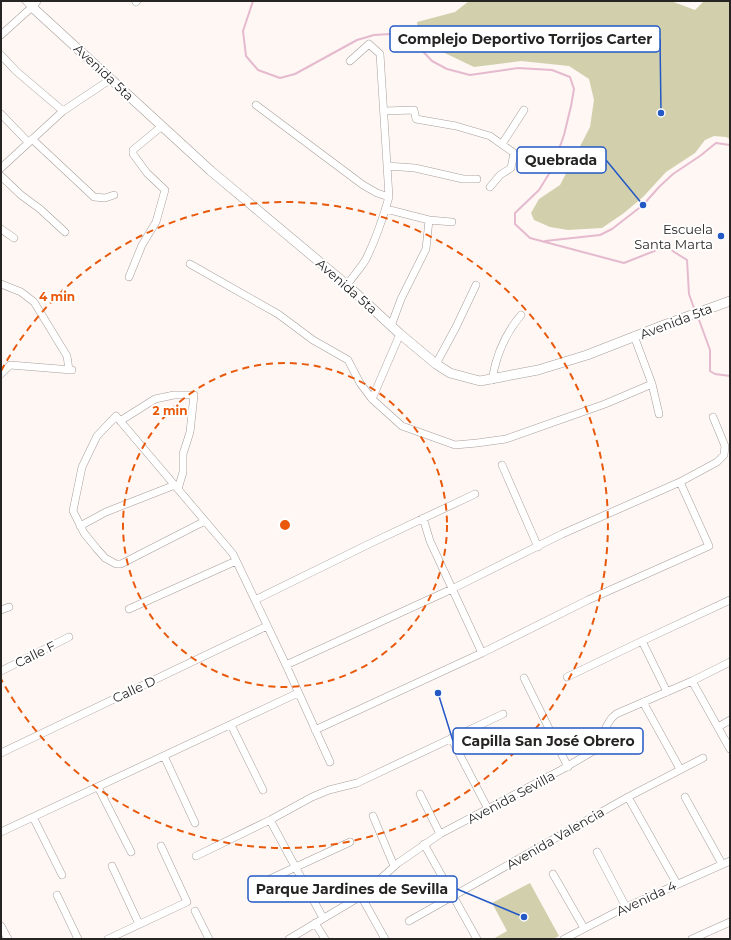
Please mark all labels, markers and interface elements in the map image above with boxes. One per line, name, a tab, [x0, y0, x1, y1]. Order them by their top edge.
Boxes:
callout: Complejo Deportivo Torrijos Carter	[390, 26, 660, 52]
text: Complejo Deportivo Torrijos Carter	[398, 30, 652, 48]
street label: Avenida 5ta	[71, 40, 137, 104]
callout: Quebrada	[517, 147, 606, 173]
text: Quebrada	[525, 151, 597, 169]
place label: Escuela Santa Marta	[634, 221, 713, 252]
marker: Escuela Santa Marta	[716, 231, 726, 241]
street label: Avenida 5ta	[313, 255, 381, 317]
text: 4 min	[39, 289, 75, 304]
street label: Avenida 5ta	[638, 300, 714, 342]
text: 2 min	[153, 403, 187, 418]
centre of rings	[278, 518, 292, 532]
street label: Calle F	[12, 637, 58, 671]
street label: Calle D	[110, 672, 158, 706]
callout: Capilla San José Obrero	[453, 728, 643, 754]
text: Capilla San José Obrero	[461, 732, 635, 750]
street label: Avenida Sevilla	[465, 767, 557, 827]
street label: Avenida Valencia	[503, 803, 607, 873]
callout: Parque Jardines de Sevilla	[248, 876, 457, 902]
street label: Avenida 4	[613, 877, 679, 919]
text: Parque Jardines de Sevilla	[256, 880, 448, 898]

